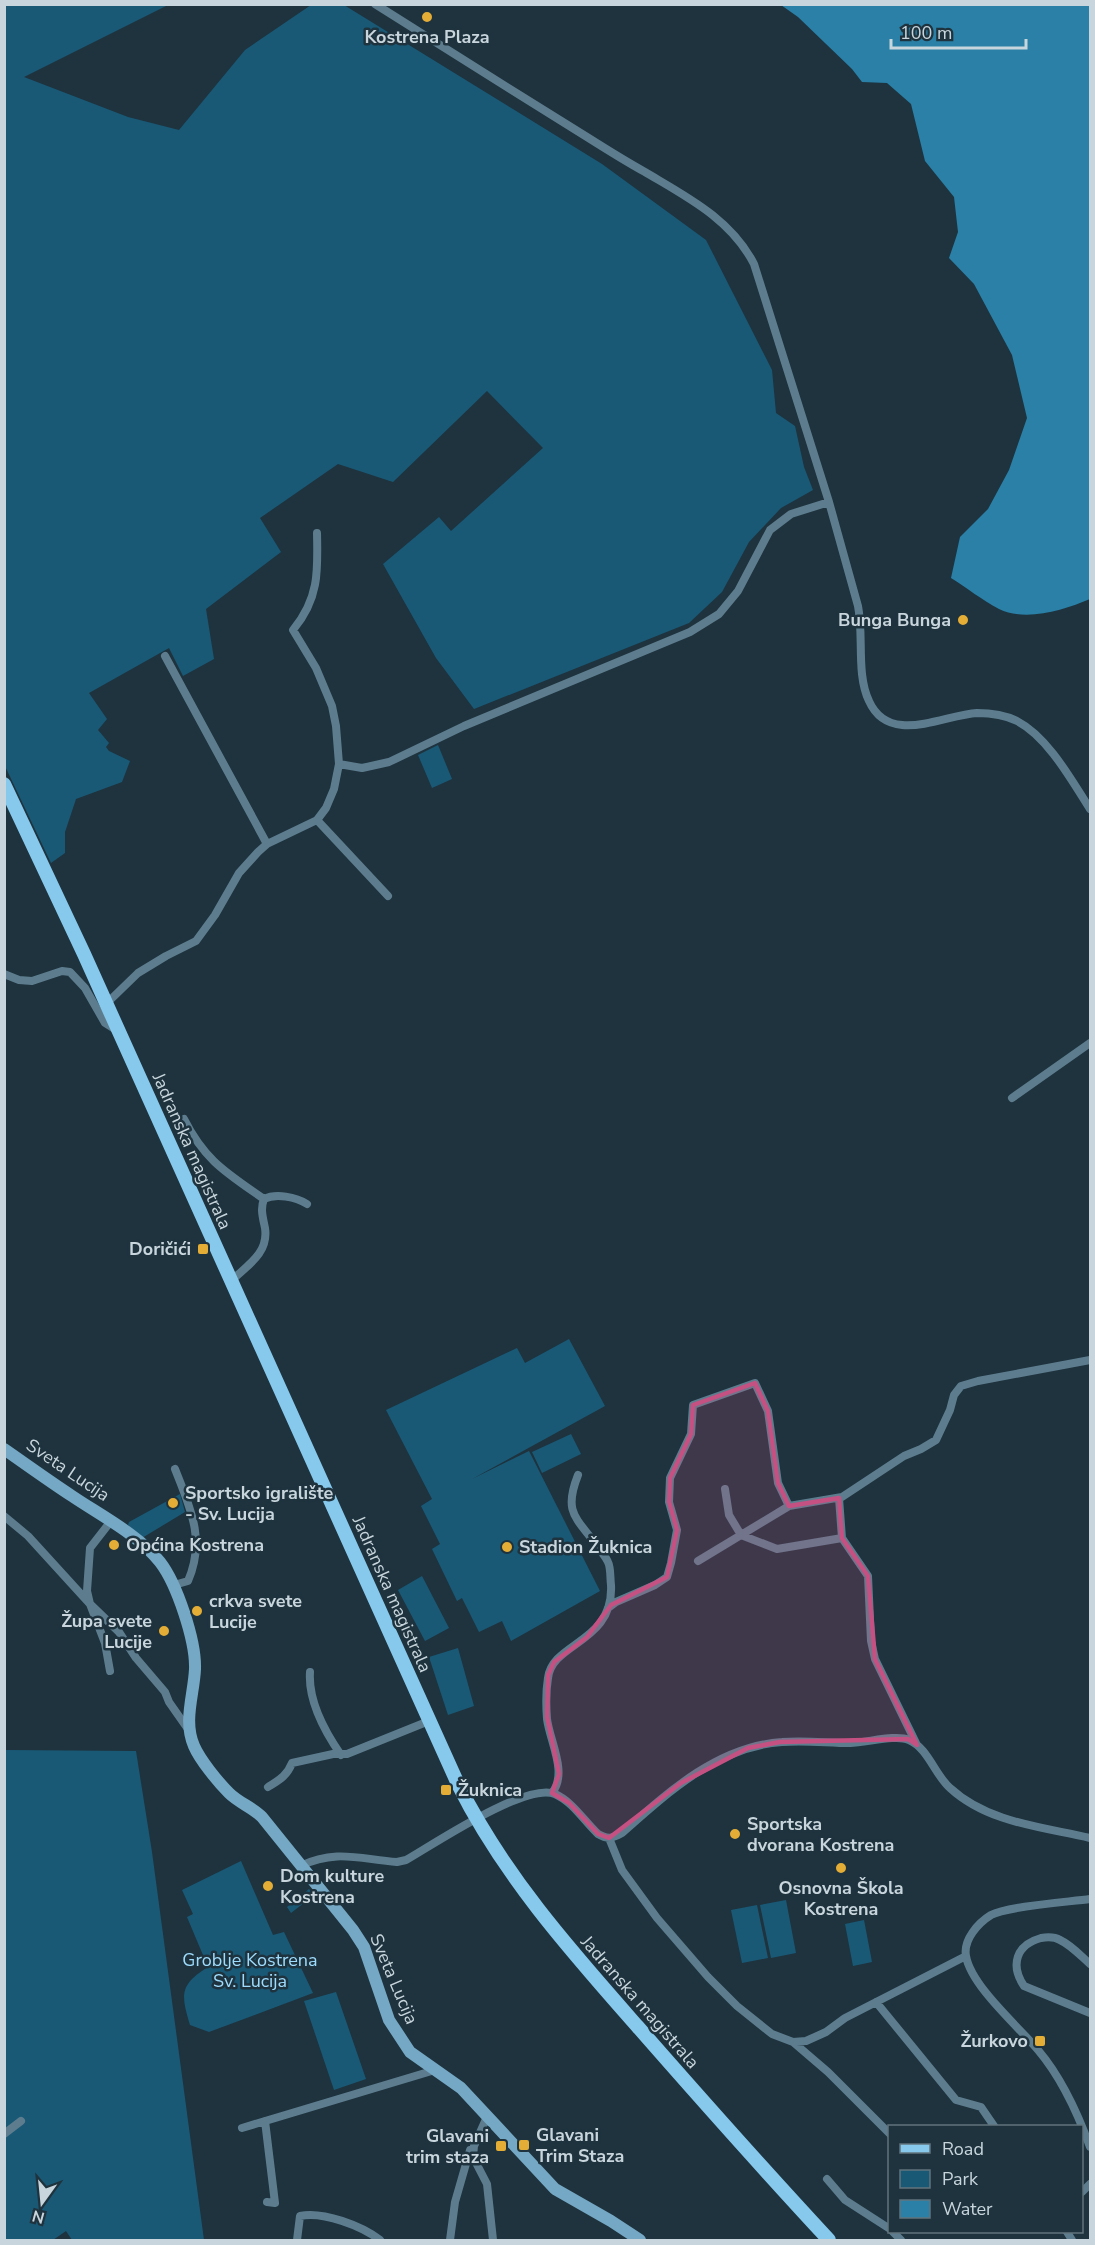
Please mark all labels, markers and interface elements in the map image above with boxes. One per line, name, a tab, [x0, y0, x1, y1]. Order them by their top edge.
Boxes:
marker: Kostrena Plaza	[420, 10, 434, 24]
scale bar	[891, 12, 1026, 50]
text: 100 m	[900, 21, 952, 45]
place label: Kostrena Plaza	[364, 25, 490, 49]
place label: Bunga Bunga	[838, 608, 951, 632]
marker: Bunga Bunga	[956, 613, 970, 627]
street label: Jadranska magistrala	[146, 1068, 237, 1233]
place label: Doričići	[129, 1237, 191, 1261]
marker: Doričići	[196, 1242, 210, 1256]
street label: Sveta Lucija	[21, 1433, 115, 1507]
place label: Sportsko igralište - Sv. Lucija	[185, 1481, 334, 1526]
marker: Sportsko igralište - Sv. Lucija	[166, 1496, 180, 1510]
street label: Jadranska magistrala	[346, 1511, 437, 1676]
place label: Općina Kostrena	[126, 1533, 264, 1557]
place label: Stadion Žuknica	[519, 1535, 652, 1559]
marker: Općina Kostrena	[107, 1538, 121, 1552]
marker: Stadion Žuknica	[500, 1540, 514, 1554]
place label: crkva svete Lucije	[209, 1589, 302, 1634]
marker: crkva svete Lucije	[190, 1604, 204, 1618]
place label: Župa svete Lucije	[61, 1609, 152, 1654]
marker: Župa svete Lucije	[157, 1624, 171, 1638]
place label: Žuknica	[458, 1778, 522, 1802]
marker: Žuknica	[439, 1783, 453, 1797]
place label: Sportska dvorana Kostrena	[747, 1812, 894, 1857]
marker: Sportska dvorana Kostrena	[728, 1827, 742, 1841]
marker: Osnovna Škola Kostrena	[834, 1861, 848, 1875]
place label: Dom kulture Kostrena	[280, 1864, 385, 1909]
place label: Osnovna Škola Kostrena	[778, 1876, 904, 1921]
marker: Dom kulture Kostrena	[261, 1879, 275, 1893]
street label: Sveta Lucija	[364, 1930, 424, 2028]
street label: Jadranska magistrala	[575, 1930, 705, 2074]
park label: Groblje Kostrena Sv. Lucija	[182, 1948, 318, 1993]
place label: Žurkovo	[960, 2029, 1028, 2053]
marker: Žurkovo	[1033, 2034, 1047, 2048]
place label: Glavani Trim Staza	[536, 2123, 624, 2168]
place label: Glavani trim staza	[406, 2124, 489, 2169]
legend	[888, 2125, 1083, 2233]
text: Road	[942, 2137, 984, 2161]
marker: Glavani Trim Staza	[517, 2138, 531, 2152]
marker: Glavani trim staza	[494, 2139, 508, 2153]
text: Park	[942, 2167, 979, 2191]
north arrow	[12, 2173, 72, 2233]
text: Water	[942, 2197, 993, 2221]
text: N	[30, 2204, 47, 2229]

